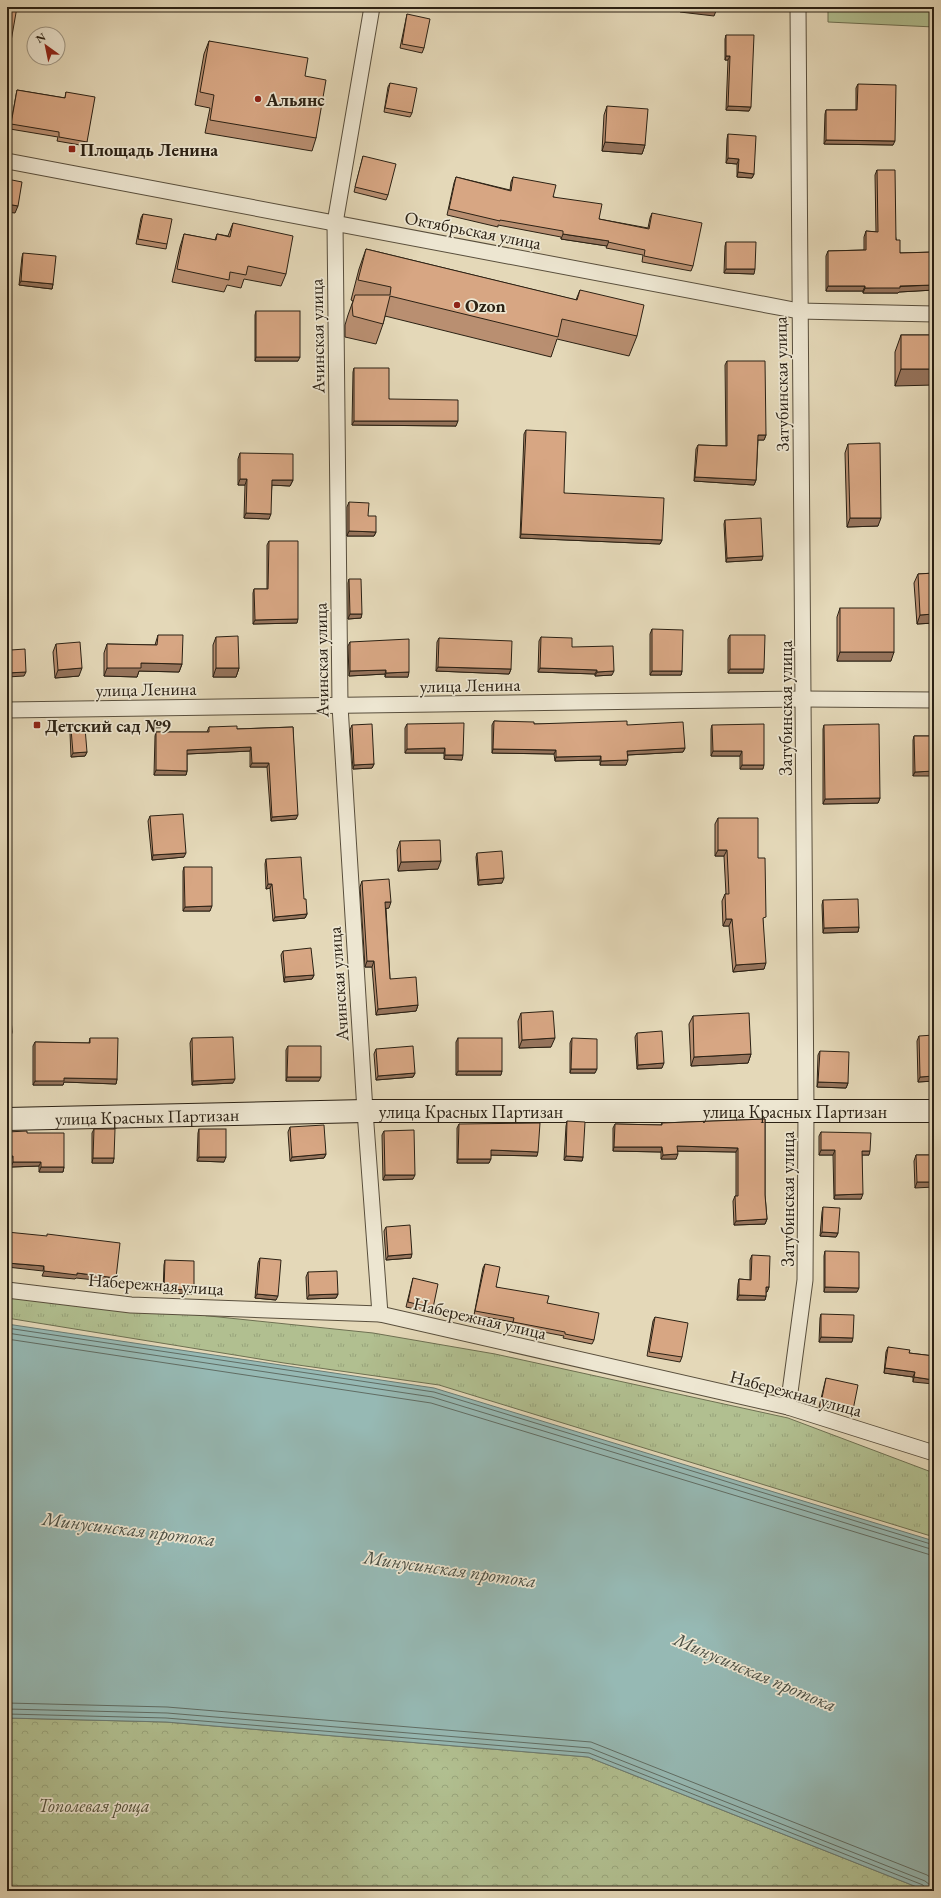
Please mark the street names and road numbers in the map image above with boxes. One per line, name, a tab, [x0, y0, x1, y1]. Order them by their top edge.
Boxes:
street label: Октябрьская улица	[403, 205, 544, 255]
street label: Ачинская улица	[304, 278, 330, 395]
street label: Затубинская улица	[768, 315, 794, 452]
street label: Ачинская улица	[308, 602, 334, 719]
street label: Затубинская улица	[774, 640, 797, 776]
street label: улица Ленина	[419, 673, 521, 697]
street label: улица Ленина	[95, 677, 197, 701]
street label: Ачинская улица	[322, 925, 354, 1043]
street label: улица Красных Партизан	[379, 1100, 563, 1123]
street label: улица Красных Партизан	[703, 1100, 887, 1123]
street label: улица Красных Партизан	[55, 1102, 239, 1129]
street label: Затубинская улица	[776, 1131, 799, 1267]
street label: Набережная улица	[87, 1268, 225, 1300]
street label: Набережная улица	[411, 1291, 550, 1345]
street label: Набережная улица	[727, 1364, 865, 1422]

